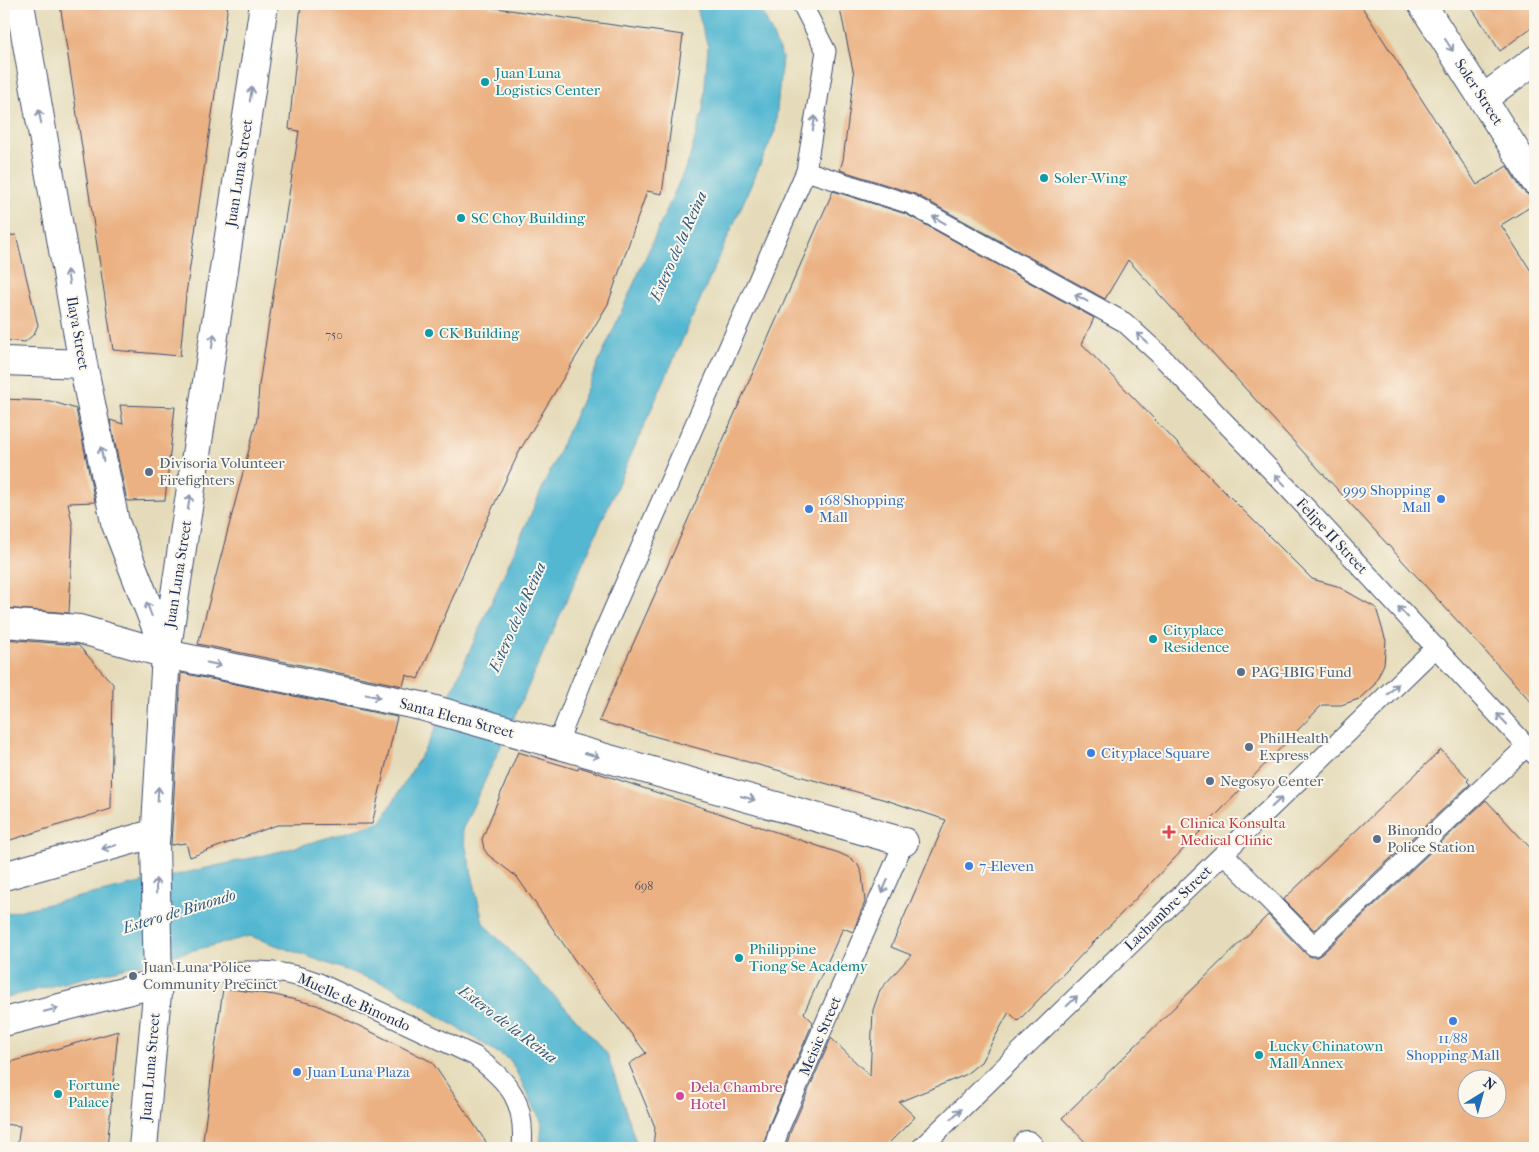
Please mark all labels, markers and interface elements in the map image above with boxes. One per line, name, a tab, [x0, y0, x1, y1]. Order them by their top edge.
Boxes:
one-way arrow	[1444, 37, 1454, 51]
street label: Soler Street	[1451, 55, 1508, 129]
place label: Juan Luna Logistics Center	[494, 64, 601, 99]
marker: Juan Luna Logistics Center	[479, 76, 491, 88]
one-way arrow	[246, 86, 256, 102]
one-way arrow	[35, 109, 45, 125]
one-way arrow	[809, 116, 819, 132]
street label: Juan Luna Street	[221, 117, 256, 229]
place label: Soler-Wing	[1054, 169, 1128, 187]
marker: Soler-Wing	[1038, 172, 1050, 184]
water label: Estero de la Reina	[645, 188, 711, 305]
place label: SC Choy Building	[471, 209, 586, 227]
marker: SC Choy Building	[455, 212, 467, 224]
one-way arrow	[931, 215, 946, 225]
one-way arrow	[63, 269, 73, 285]
one-way arrow	[1074, 293, 1089, 302]
street label: Ilaya Street	[63, 295, 93, 372]
place label: CK Building	[439, 324, 520, 342]
marker: CK Building	[423, 327, 435, 339]
house number: 750	[325, 328, 343, 342]
one-way arrow	[1136, 333, 1149, 345]
one-way arrow	[209, 334, 219, 350]
one-way arrow	[96, 446, 106, 462]
place label: Divisoria Volunteer Firefighters	[159, 454, 285, 489]
marker: Divisoria Volunteer Firefighters	[143, 466, 155, 478]
one-way arrow	[1274, 474, 1286, 486]
place label: 999 Shopping Mall	[1343, 481, 1432, 516]
place label: 168 Shopping Mall	[819, 491, 905, 526]
marker: 999 Shopping Mall	[1435, 493, 1447, 505]
one-way arrow	[184, 494, 194, 510]
street label: Felipe II Street	[1292, 494, 1372, 578]
marker: 168 Shopping Mall	[803, 503, 815, 515]
street label: Juan Luna Street	[160, 518, 195, 630]
water label: Estero de la Reina	[484, 559, 550, 676]
one-way arrow	[143, 601, 152, 616]
one-way arrow	[1397, 605, 1409, 618]
place label: Cityplace Residence	[1163, 621, 1230, 656]
marker: Cityplace Residence	[1147, 633, 1159, 645]
one-way arrow	[205, 660, 221, 669]
place label: PAG-IBIG Fund	[1251, 663, 1353, 681]
marker: PAG-IBIG Fund	[1235, 666, 1247, 678]
one-way arrow	[1387, 683, 1399, 695]
one-way arrow	[365, 692, 381, 702]
street label: Santa Elena Street	[398, 694, 517, 742]
one-way arrow	[1496, 712, 1508, 725]
place label: PhilHealth Express	[1259, 729, 1330, 764]
marker: PhilHealth Express	[1243, 741, 1255, 753]
place label: Cityplace Square	[1101, 744, 1210, 762]
marker: Cityplace Square	[1085, 747, 1097, 759]
one-way arrow	[583, 750, 599, 760]
place label: Negosyo Center	[1220, 772, 1324, 790]
marker: Negosyo Center	[1204, 775, 1216, 787]
one-way arrow	[154, 786, 163, 802]
one-way arrow	[740, 794, 756, 803]
one-way arrow	[1270, 796, 1283, 808]
place label: Clinica Konsulta Medical Clinic	[1180, 814, 1287, 849]
place label: Binondo Police Station	[1387, 821, 1475, 856]
marker: Clinica Konsulta Medical Clinic	[1162, 825, 1176, 839]
marker: Binondo Police Station	[1371, 833, 1383, 845]
one-way arrow	[102, 842, 118, 852]
place label: 7-Eleven	[979, 857, 1034, 875]
marker: 7-Eleven	[963, 860, 975, 872]
street label: Lachambre Street	[1121, 861, 1216, 954]
one-way arrow	[152, 878, 161, 894]
one-way arrow	[879, 878, 889, 893]
house number: 698	[635, 879, 653, 893]
water label: Estero de Binondo	[119, 885, 238, 938]
place label: Philippine Tiong Se Academy	[749, 940, 869, 975]
marker: Philippine Tiong Se Academy	[733, 952, 745, 964]
place label: Juan Luna Police Community Precinct	[142, 958, 279, 993]
street label: Muelle de Binondo	[295, 969, 414, 1035]
marker: Juan Luna Police Community Precinct	[127, 970, 139, 982]
water label: Estero de la Reina	[454, 980, 561, 1067]
street label: Meisic Street	[795, 993, 845, 1078]
one-way arrow	[1066, 995, 1079, 1007]
one-way arrow	[43, 1005, 59, 1015]
street label: Juan Luna Street	[136, 1011, 164, 1123]
marker: 11/88 Shopping Mall	[1447, 1015, 1459, 1027]
place label: 11/88 Shopping Mall	[1406, 1029, 1500, 1064]
place label: Lucky Chinatown Mall Annex	[1269, 1037, 1383, 1072]
marker: Lucky Chinatown Mall Annex	[1253, 1049, 1265, 1061]
place label: Juan Luna Plaza	[306, 1063, 411, 1081]
marker: Juan Luna Plaza	[291, 1066, 303, 1078]
north arrow	[1456, 1070, 1506, 1120]
text: N	[1480, 1074, 1499, 1094]
place label: Fortune Palace	[68, 1076, 120, 1111]
place label: Dela Chambre Hotel	[690, 1078, 783, 1113]
marker: Fortune Palace	[52, 1088, 64, 1100]
marker: Dela Chambre Hotel	[674, 1090, 686, 1102]
one-way arrow	[949, 1108, 962, 1120]

